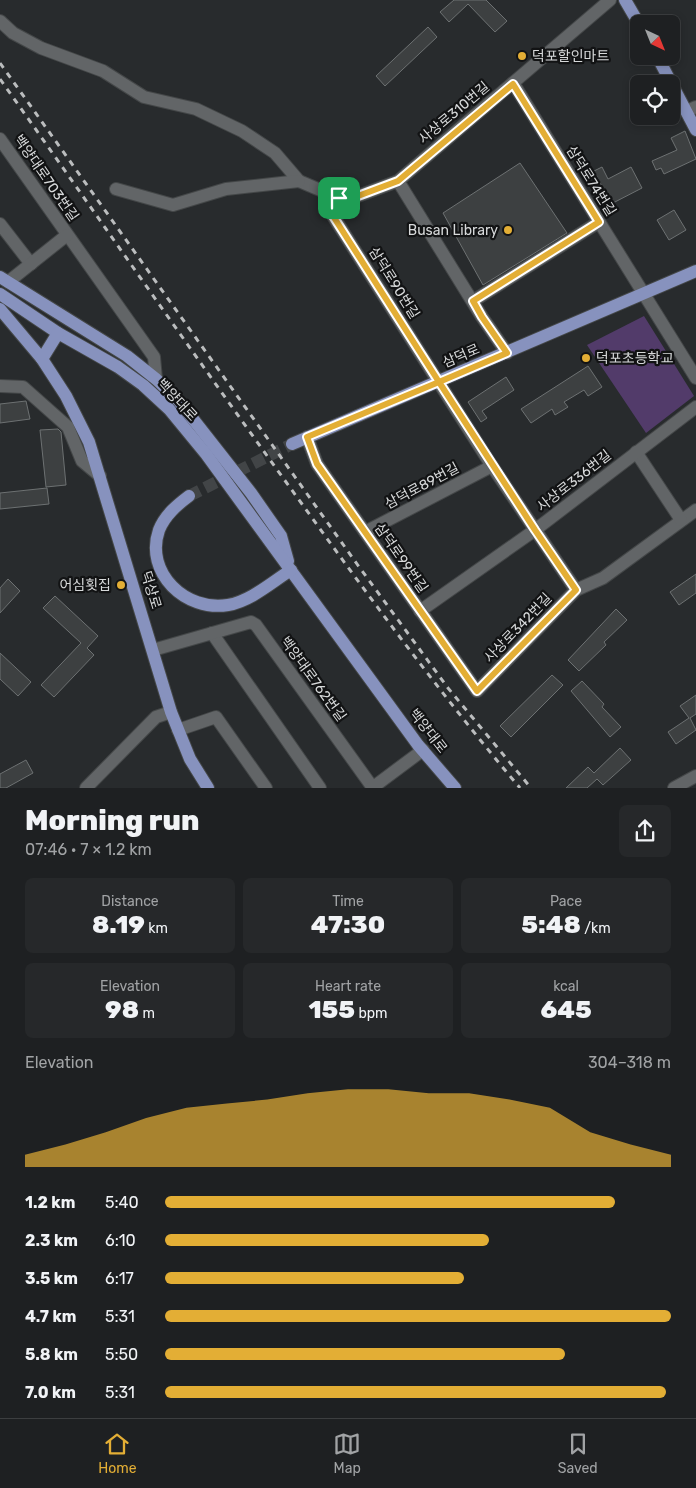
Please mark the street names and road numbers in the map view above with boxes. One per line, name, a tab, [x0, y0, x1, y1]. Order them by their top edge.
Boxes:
street label: 사상로310번길	[415, 78, 493, 148]
street label: 백양대로703번길	[10, 131, 82, 225]
street label: 삼덕로74번길	[563, 143, 619, 219]
street label: 삼덕로90번길	[365, 244, 423, 322]
street label: 삼덕로	[440, 341, 482, 371]
street label: 백양대로	[153, 375, 201, 425]
street label: 사상로336번길	[533, 447, 615, 515]
street label: 삼덕로89번길	[382, 459, 462, 513]
street label: 삼덕로99번길	[371, 520, 431, 596]
street label: 덕상로	[137, 569, 165, 611]
street label: 사상로342번길	[481, 590, 555, 666]
street label: 백양대로762번길	[277, 633, 349, 725]
street label: 백양대로	[405, 705, 451, 757]

